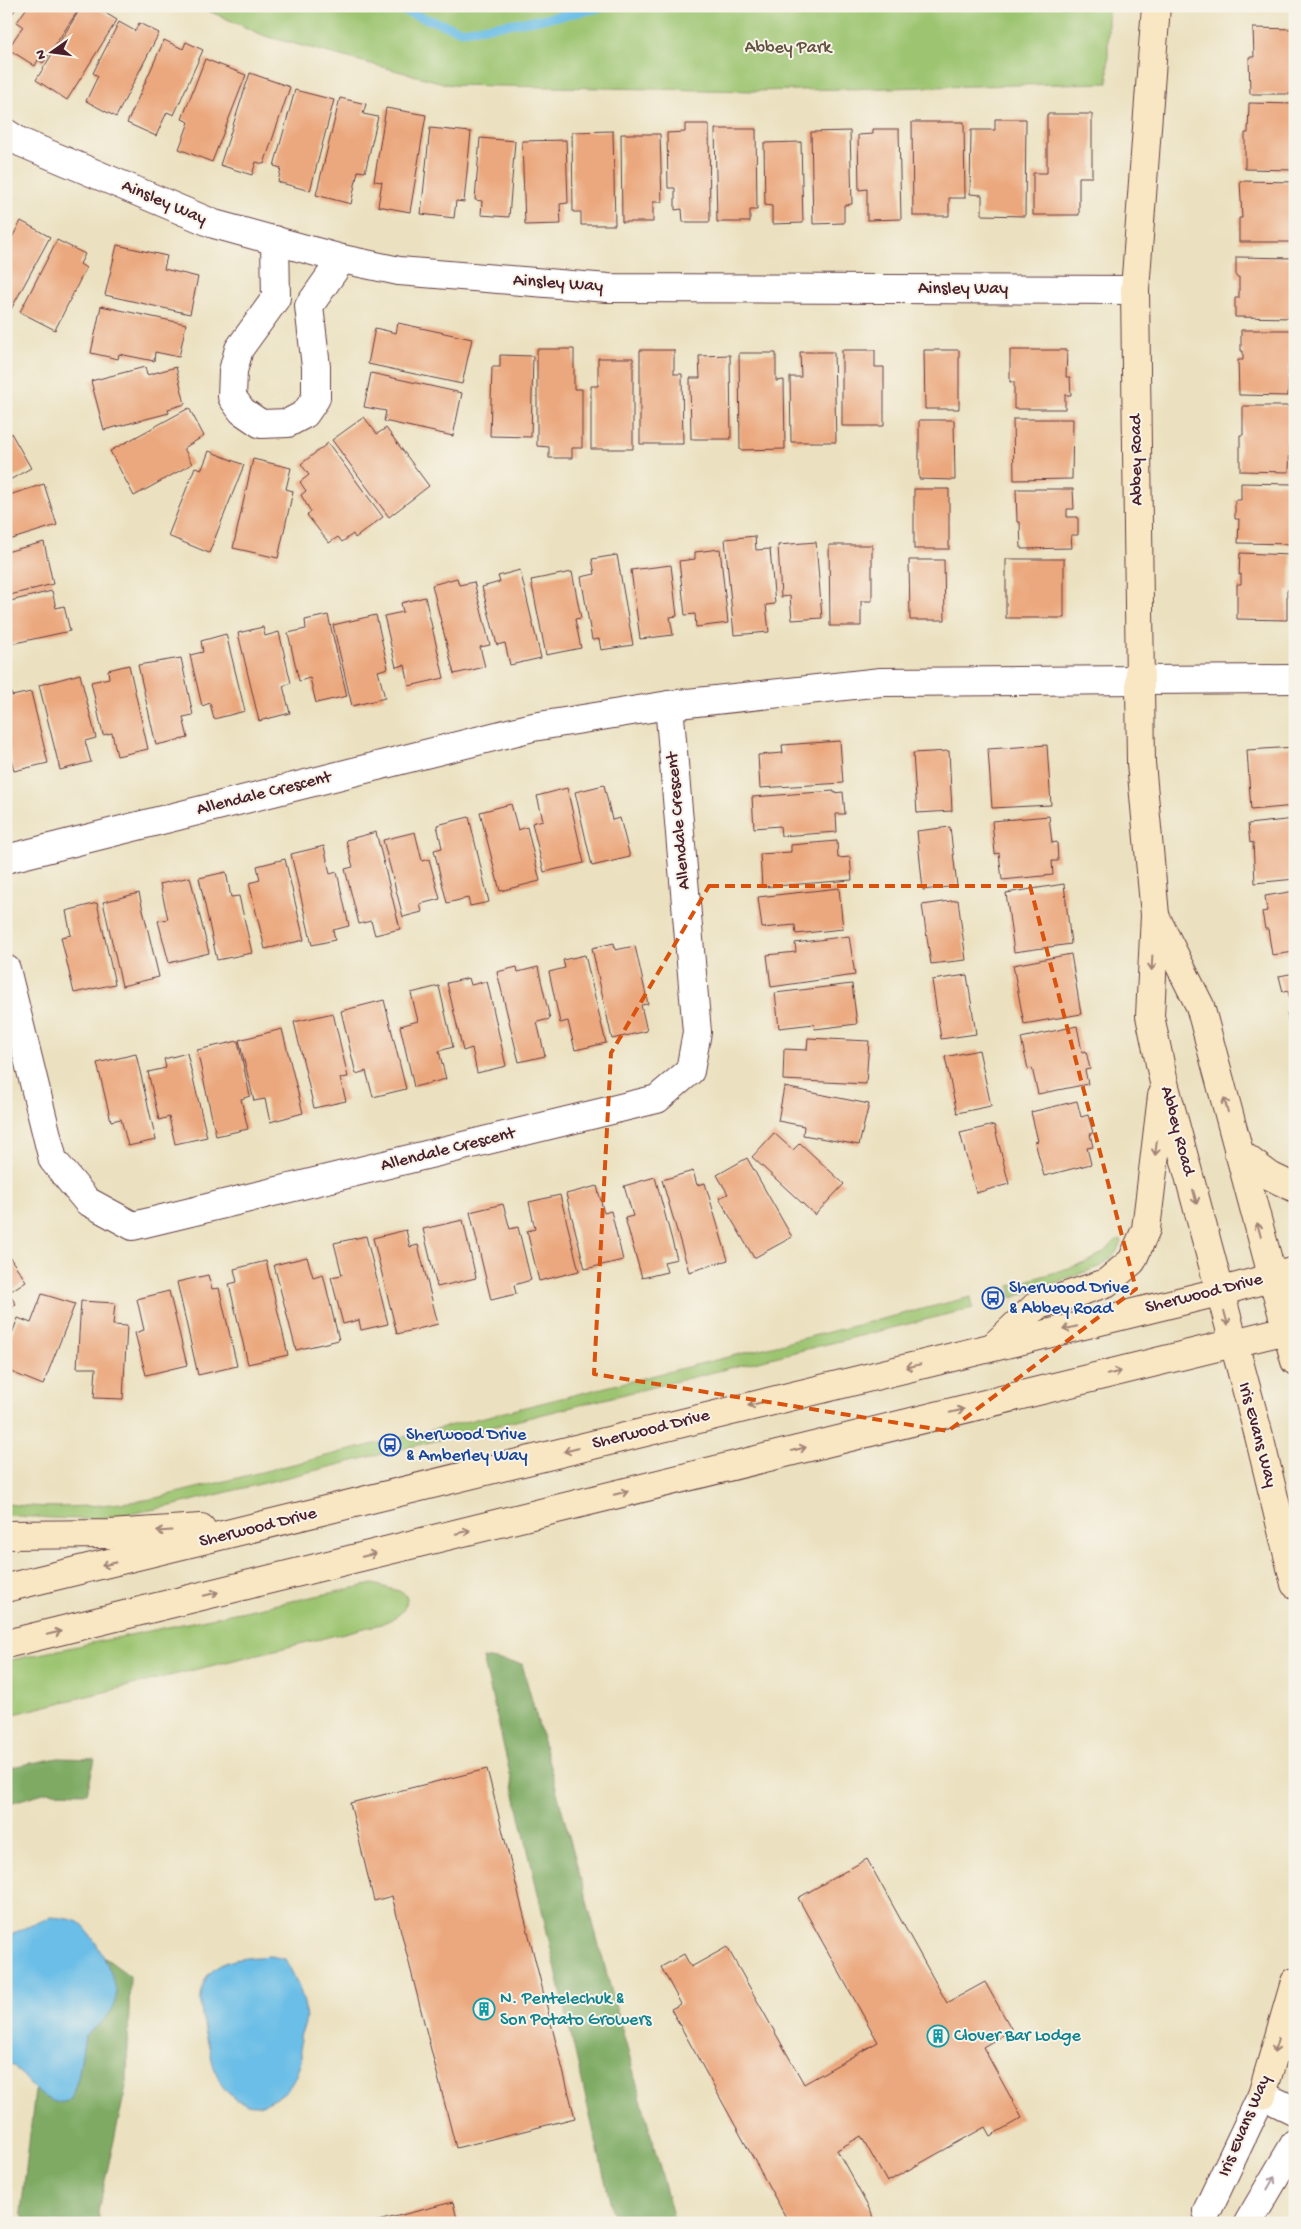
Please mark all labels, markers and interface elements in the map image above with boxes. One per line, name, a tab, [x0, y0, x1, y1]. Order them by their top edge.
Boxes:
north arrow	[28, 28, 78, 78]
park label: Abbey Park	[745, 38, 833, 59]
text: N	[32, 48, 51, 61]
street label: Ainsley Way	[118, 176, 210, 230]
street label: Ainsley Way	[512, 270, 604, 298]
street label: Ainsley Way	[918, 279, 1008, 300]
street label: Abbey Road	[1126, 413, 1148, 506]
street label: Allendale Crescent	[662, 750, 695, 891]
street label: Allendale Crescent	[195, 767, 335, 821]
one-way arrow	[1148, 955, 1157, 971]
street label: Abbey Road	[1155, 1084, 1199, 1179]
one-way arrow	[1221, 1098, 1230, 1114]
street label: Allendale Crescent	[379, 1123, 519, 1177]
one-way arrow	[1151, 1140, 1161, 1156]
one-way arrow	[1191, 1189, 1200, 1205]
one-way arrow	[1254, 1222, 1263, 1238]
street label: Sherwood Drive	[1143, 1269, 1266, 1319]
place label: Sherwood Drive & Abbey Road	[1009, 1278, 1130, 1320]
bus stop icon: Sherwood Drive & Abbey Road	[981, 1286, 1005, 1310]
one-way arrow	[1222, 1309, 1232, 1325]
one-way arrow	[1063, 1324, 1079, 1333]
one-way arrow	[906, 1362, 922, 1371]
one-way arrow	[1106, 1368, 1122, 1377]
street label: Iris Evans Way	[1233, 1380, 1281, 1490]
one-way arrow	[748, 1400, 764, 1409]
street label: Sherwood Drive	[590, 1405, 713, 1455]
one-way arrow	[948, 1406, 964, 1415]
place label: Sherwood Drive & Amberley Way	[406, 1425, 528, 1467]
bus stop icon: Sherwood Drive & Amberley Way	[378, 1433, 402, 1457]
one-way arrow	[790, 1444, 806, 1453]
one-way arrow	[563, 1446, 579, 1455]
one-way arrow	[613, 1488, 629, 1497]
street label: Sherwood Drive	[197, 1503, 320, 1553]
one-way arrow	[156, 1526, 172, 1536]
one-way arrow	[455, 1527, 471, 1536]
one-way arrow	[361, 1550, 377, 1559]
one-way arrow	[101, 1560, 117, 1569]
one-way arrow	[203, 1589, 219, 1598]
one-way arrow	[45, 1628, 61, 1637]
place label: N. Pentelechuk & Son Potato Growers	[500, 1989, 653, 2031]
building icon: N. Pentelechuk & Son Potato Growers	[472, 1997, 496, 2021]
building icon: Clover Bar Lodge	[926, 2024, 950, 2048]
place label: Clover Bar Lodge	[954, 2026, 1081, 2047]
one-way arrow	[1271, 2037, 1281, 2053]
street label: Iris Evans Way	[1214, 2072, 1276, 2180]
one-way arrow	[1267, 2176, 1277, 2190]

